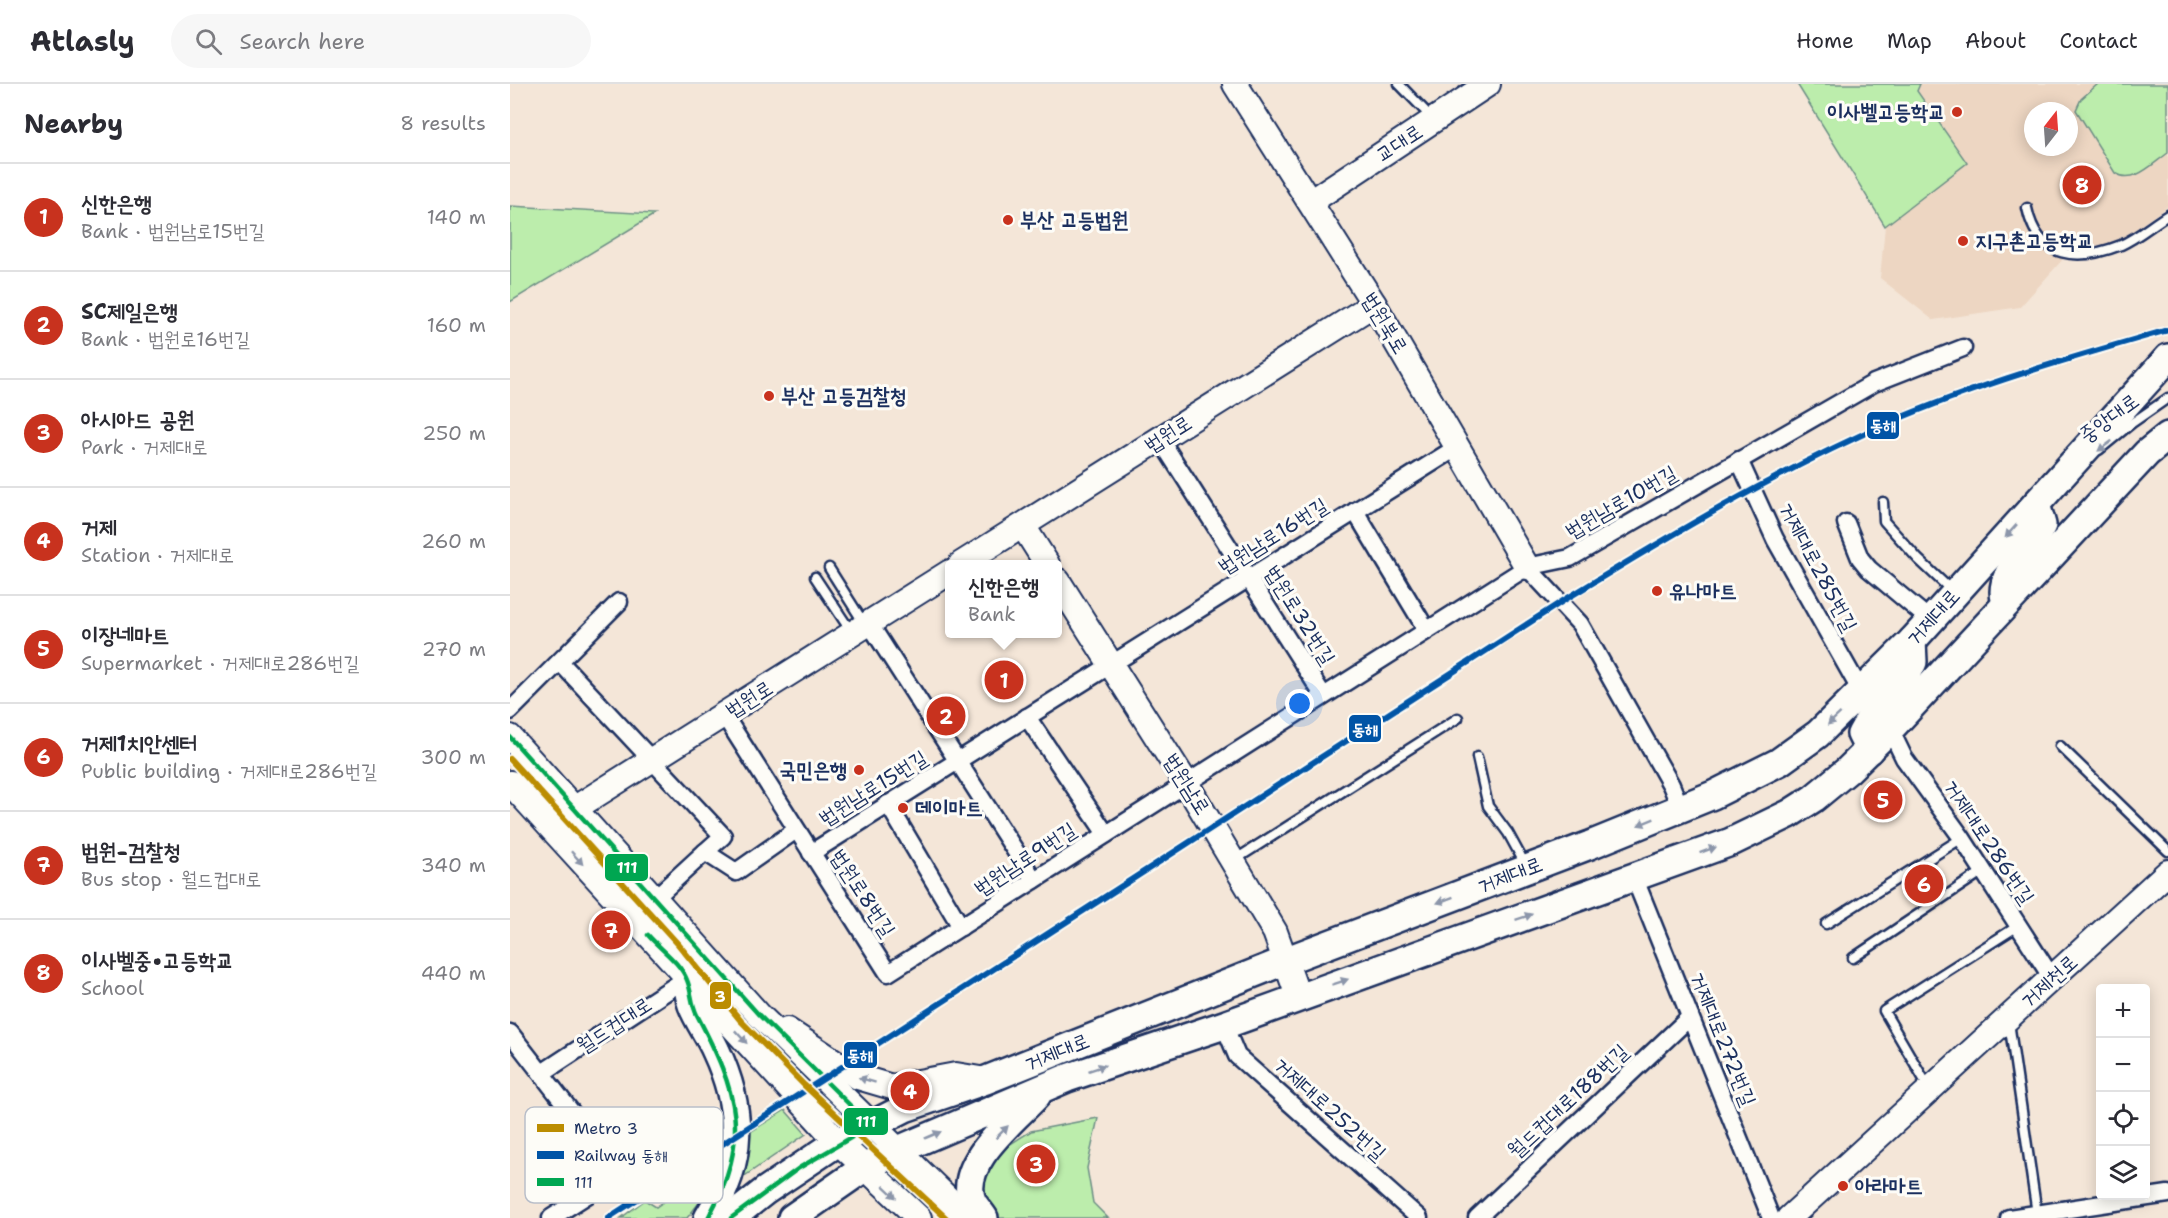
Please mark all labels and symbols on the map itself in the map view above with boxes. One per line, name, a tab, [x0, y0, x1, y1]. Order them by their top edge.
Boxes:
place label: 이사벨고등학교	[1827, 98, 1945, 126]
north arrow	[2024, 102, 2078, 156]
marker: 이사벨고등학교	[1950, 105, 1964, 119]
street label: 교대로	[1370, 117, 1428, 169]
pin: 8	[2062, 162, 2102, 208]
place label: 부산 고등법원	[1020, 206, 1129, 234]
marker: 부산 고등법원	[1001, 213, 1015, 227]
place label: 지구촌고등학교	[1975, 227, 2093, 255]
marker: 지구촌고등학교	[1956, 234, 1970, 248]
street label: 법원북로	[1356, 287, 1414, 359]
place label: 부산 고등검찰청	[781, 382, 907, 410]
street label: 중앙대로	[2073, 387, 2145, 449]
marker: 부산 고등검찰청	[762, 389, 776, 403]
street label: 법원로	[1139, 409, 1197, 459]
line badge: 동해	[1866, 411, 1900, 440]
text: 동해	[1870, 415, 1896, 436]
one-way arrow	[2097, 440, 2113, 452]
street label: 법원남로10번길	[1560, 459, 1682, 545]
street label: 법원남로16번길	[1213, 491, 1333, 581]
street label: 거제대로285번길	[1772, 498, 1864, 637]
one-way arrow	[2005, 523, 2018, 538]
street label: 법원로32번길	[1258, 560, 1342, 670]
place label: 유나마트	[1669, 577, 1737, 605]
street label: 거제대로	[1900, 583, 1966, 651]
marker: 유나마트	[1650, 584, 1664, 598]
pin: 1	[984, 658, 1024, 702]
street label: 법원로	[720, 674, 778, 724]
your location	[1285, 689, 1314, 718]
pin: 2	[926, 694, 966, 738]
one-way arrow	[1827, 711, 1841, 725]
line badge: 동해	[1348, 714, 1382, 743]
text: 동해	[1352, 719, 1378, 740]
street label: 법원남로15번길	[814, 744, 933, 832]
street label: 법원남로	[1157, 748, 1217, 820]
place label: 국민은행	[779, 756, 847, 784]
marker: 국민은행	[852, 763, 866, 777]
street label: 거제대로286번길	[1937, 774, 2041, 910]
pin: 5	[1864, 778, 1902, 822]
place label: 데이마트	[915, 794, 983, 822]
marker: 데이마트	[896, 801, 910, 815]
street label: 법원남로9번길	[969, 816, 1081, 902]
one-way arrow	[1637, 818, 1655, 828]
street label: 법원로8번길	[824, 844, 902, 942]
one-way arrow	[1699, 845, 1717, 855]
one-way arrow	[570, 850, 583, 865]
street label: 거제대로	[1473, 850, 1547, 900]
line badge: 111	[604, 853, 649, 882]
text: 111	[616, 857, 638, 878]
pin: 6	[1904, 862, 1944, 906]
one-way arrow	[1436, 896, 1454, 905]
pin: 7	[592, 908, 630, 952]
one-way arrow	[1515, 911, 1533, 921]
street label: 거제천로	[2015, 948, 2083, 1014]
street label: 거제대로272번길	[1683, 968, 1763, 1110]
one-way arrow	[1331, 976, 1349, 986]
line badge: 3	[709, 981, 732, 1010]
text: 3	[714, 986, 726, 1007]
street label: 월드컵대로	[571, 990, 657, 1060]
street label: 거제대로	[1020, 1026, 1094, 1078]
one-way arrow	[733, 1029, 747, 1043]
street label: 월드컵대로188번길	[1502, 1038, 1635, 1164]
line badge: 동해	[843, 1041, 878, 1069]
text: 동해	[847, 1045, 873, 1066]
street label: 거제대로252번길	[1268, 1051, 1392, 1167]
one-way arrow	[1088, 1063, 1106, 1072]
pin: 4	[890, 1068, 930, 1114]
one-way arrow	[858, 1075, 876, 1084]
legend	[525, 1107, 723, 1203]
line badge: 111	[843, 1107, 889, 1136]
text: 111	[855, 1111, 877, 1132]
text: Metro 3	[574, 1118, 638, 1139]
one-way arrow	[995, 1125, 1009, 1140]
one-way arrow	[924, 1131, 941, 1140]
pin: 3	[1016, 1142, 1056, 1186]
text: Railway 동해	[574, 1145, 667, 1166]
text: 111	[574, 1172, 593, 1193]
place label: 아라마트	[1855, 1172, 1923, 1200]
marker: 아라마트	[1836, 1179, 1850, 1193]
one-way arrow	[883, 1185, 897, 1199]

